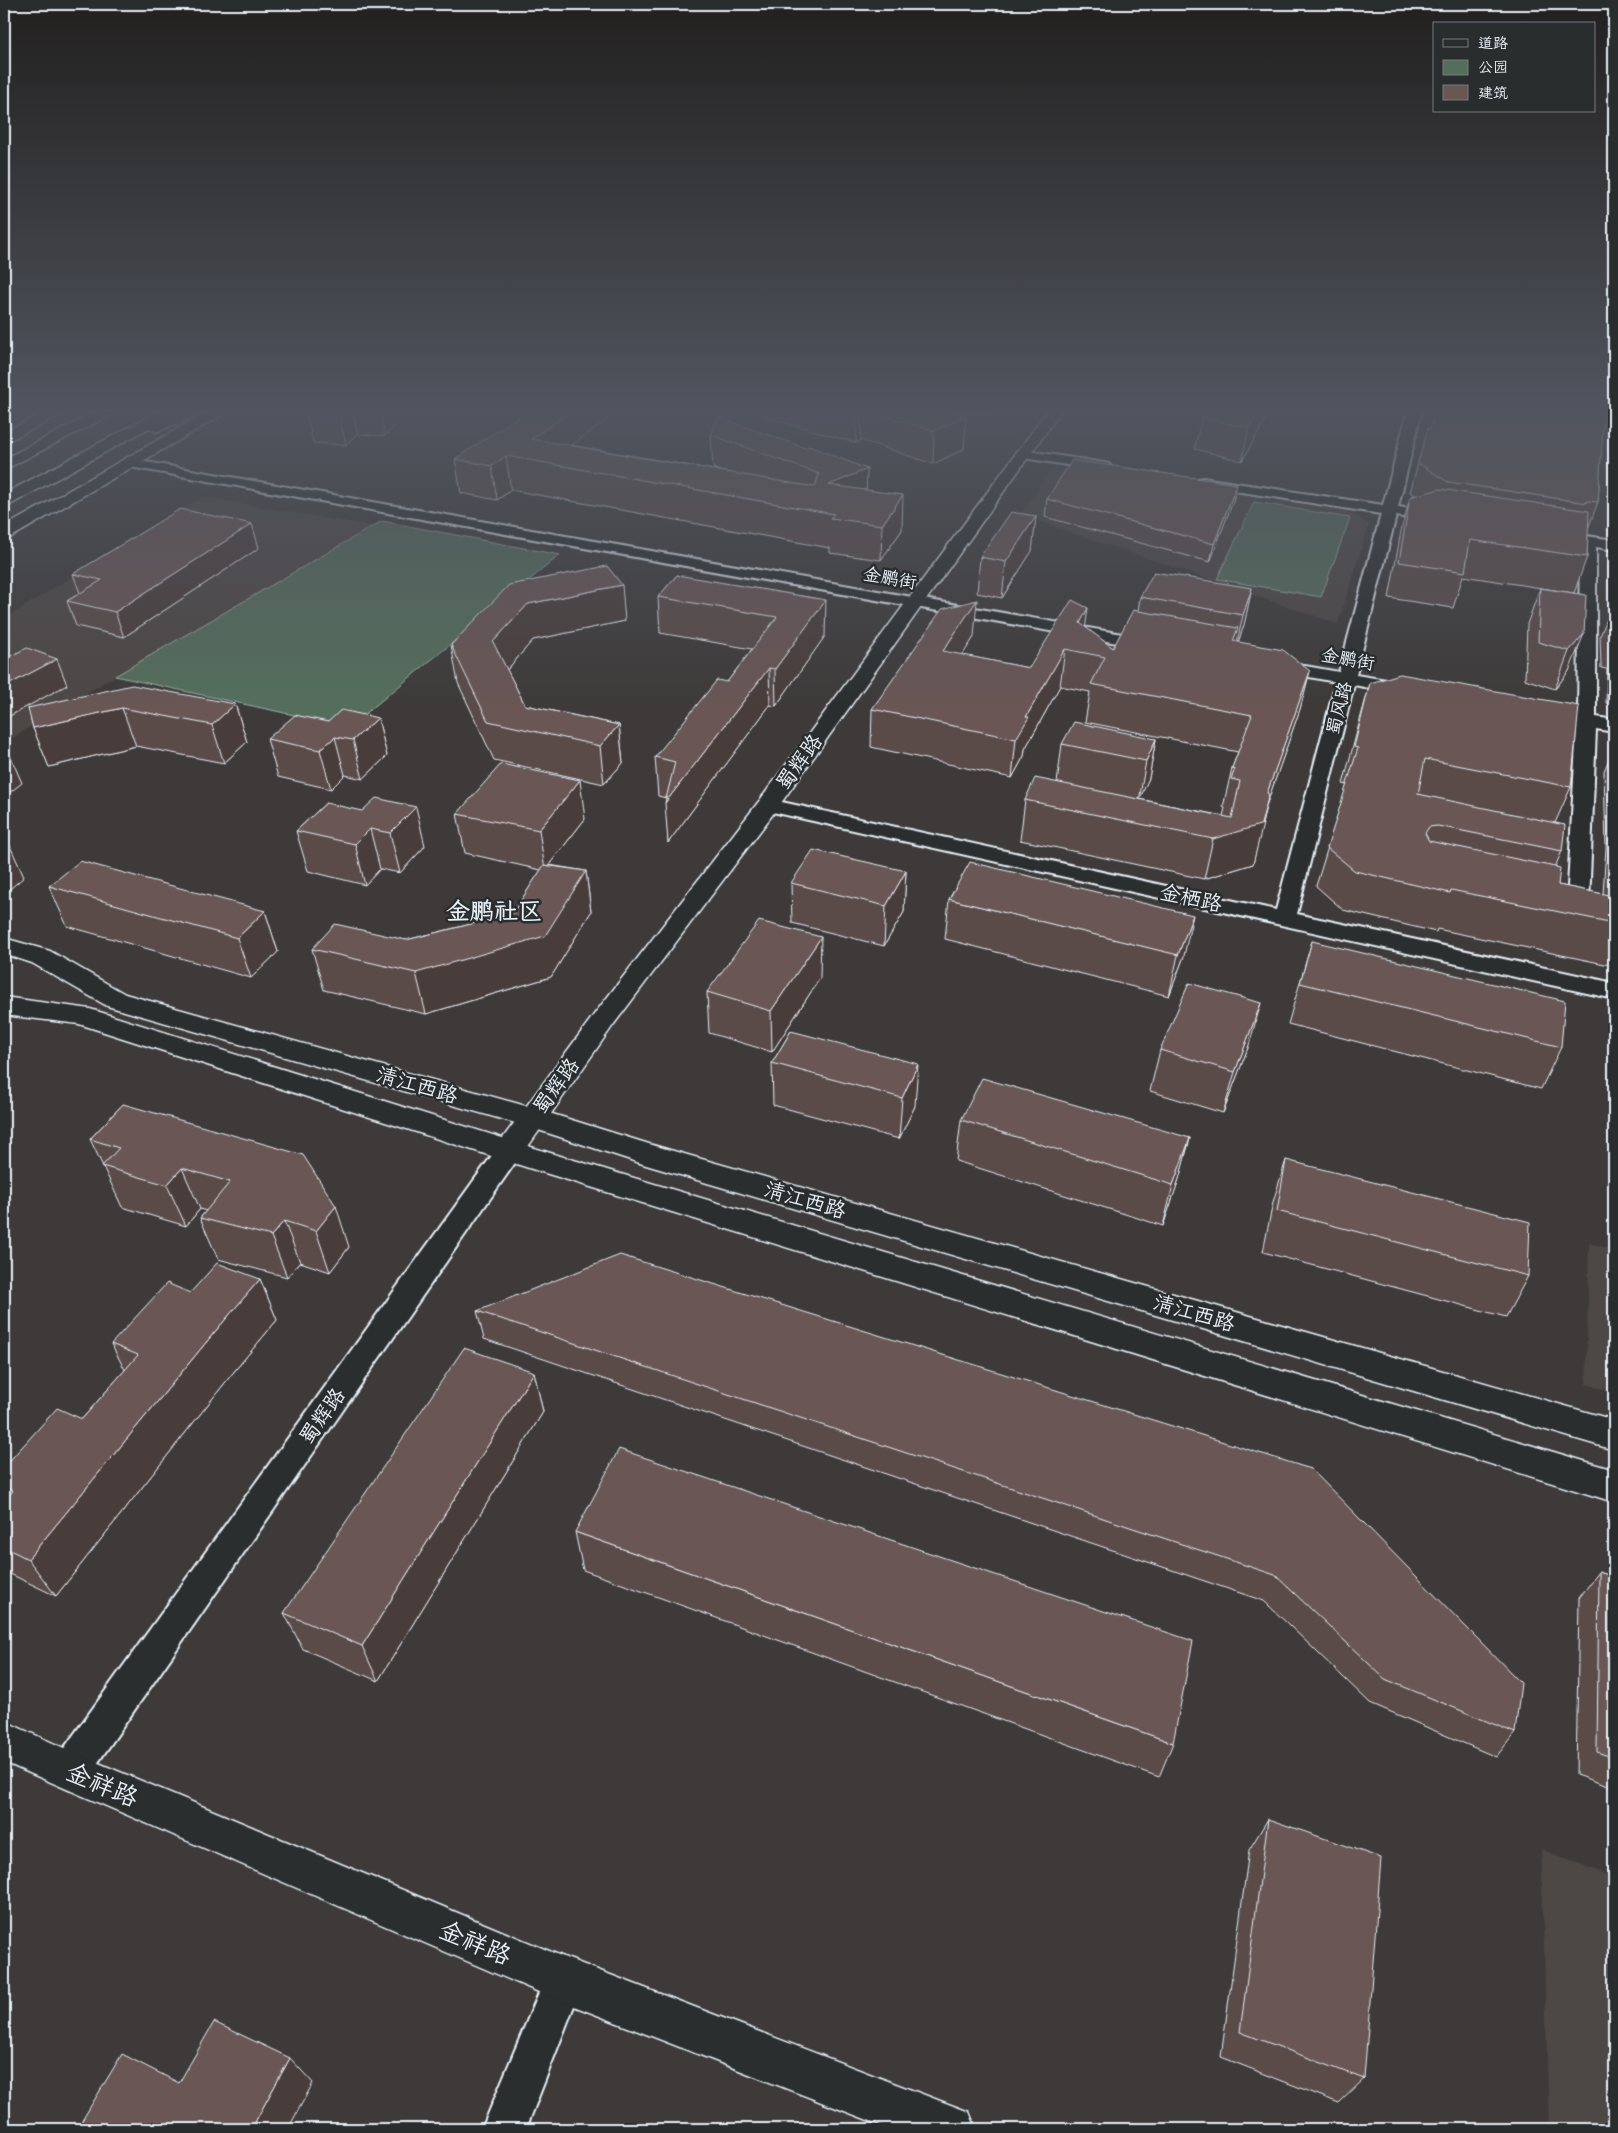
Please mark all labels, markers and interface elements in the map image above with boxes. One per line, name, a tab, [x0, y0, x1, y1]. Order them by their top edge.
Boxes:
legend	[1433, 22, 1596, 112]
text: 道路	[1478, 34, 1508, 53]
text: 公园	[1478, 58, 1508, 77]
text: 建筑	[1478, 84, 1508, 103]
street label: 金鹏街	[862, 562, 918, 594]
street label: 金鹏街	[1320, 643, 1376, 675]
street label: 蜀风路	[1322, 679, 1356, 737]
street label: 蜀辉路	[770, 729, 828, 795]
street label: 金栖路	[1157, 879, 1225, 917]
district label: 金鹏社区	[446, 896, 542, 926]
street label: 蜀辉路	[527, 1053, 585, 1119]
street label: 清江西路	[373, 1061, 461, 1109]
street label: 清江西路	[761, 1176, 849, 1224]
street label: 清江西路	[1150, 1289, 1238, 1337]
street label: 蜀辉路	[293, 1383, 351, 1449]
street label: 金祥路	[61, 1756, 143, 1814]
street label: 金祥路	[434, 1914, 516, 1972]

